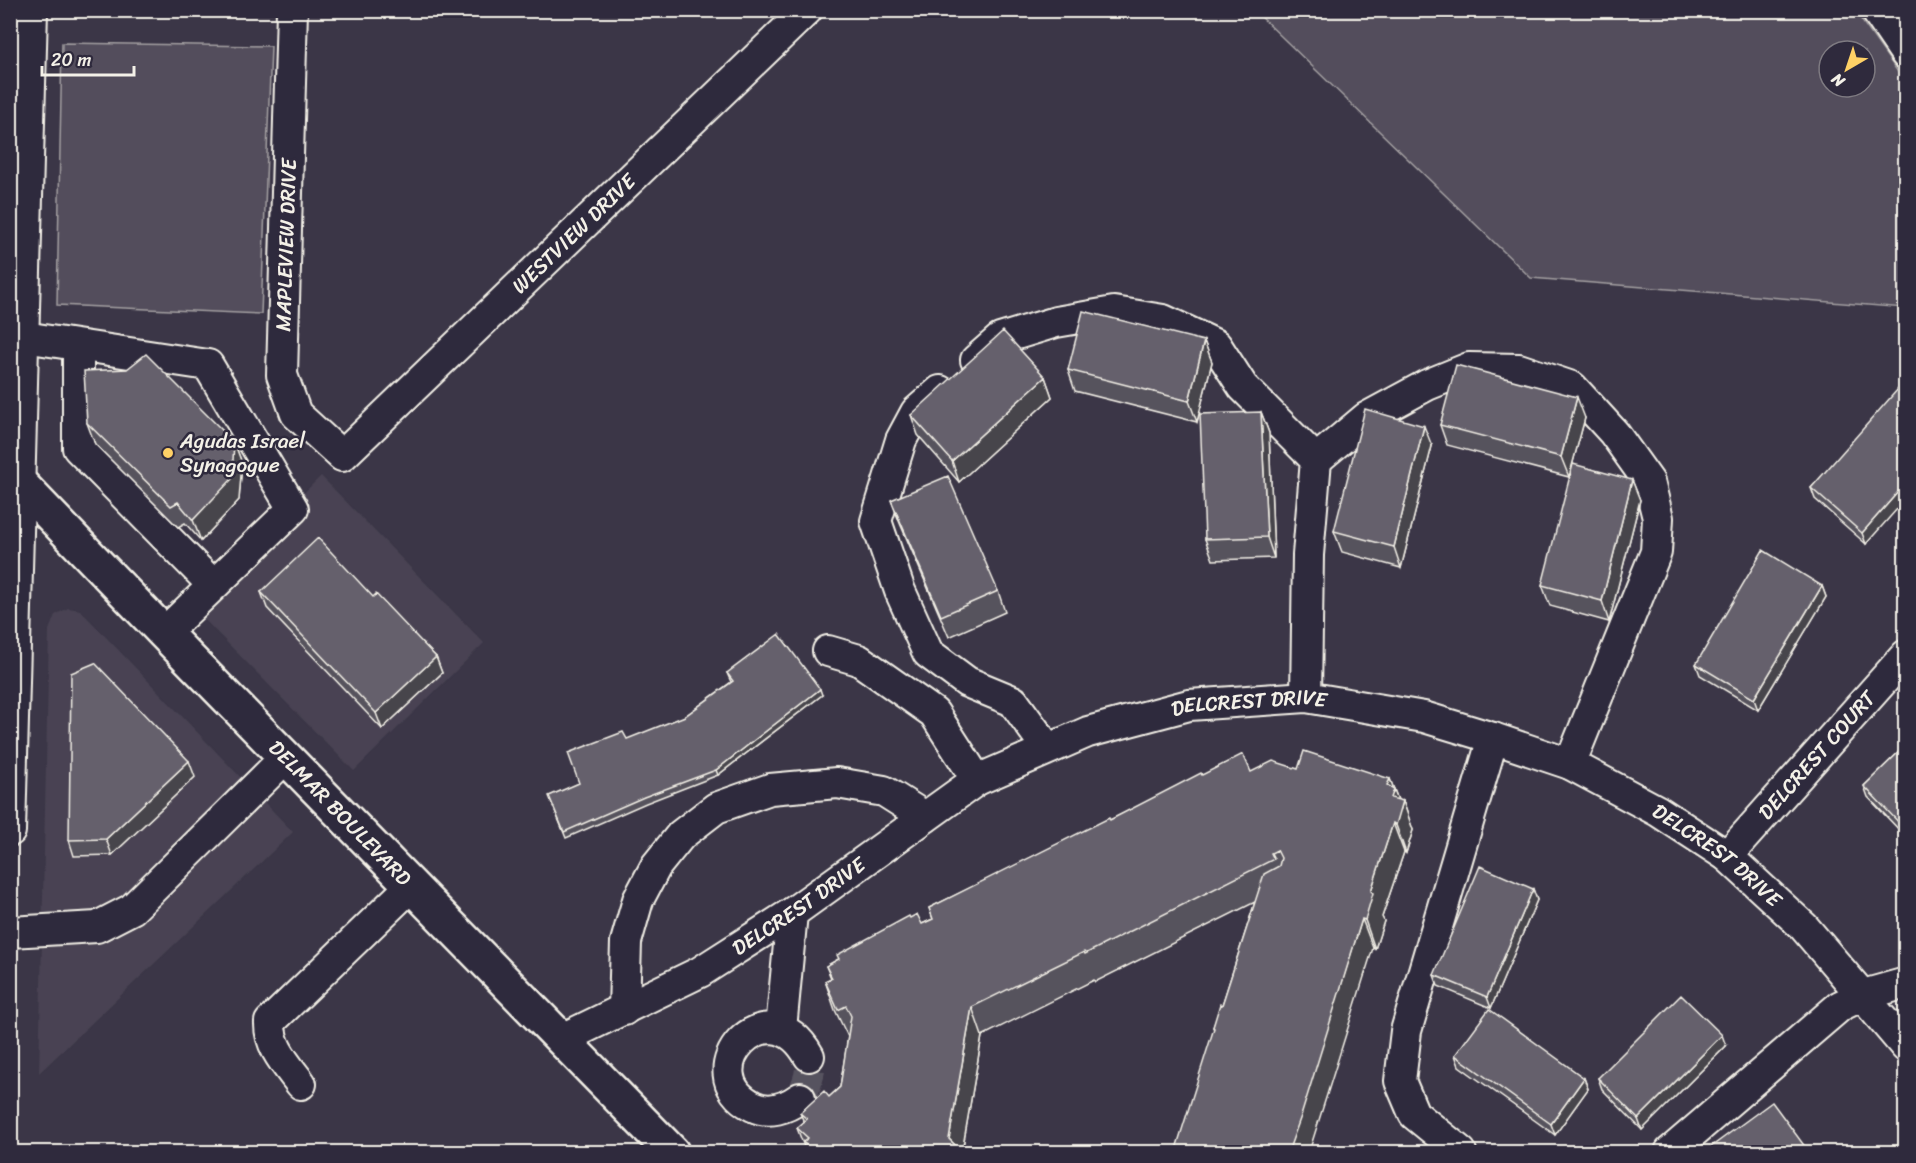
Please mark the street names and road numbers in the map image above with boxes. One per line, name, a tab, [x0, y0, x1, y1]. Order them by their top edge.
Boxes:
street label: MAPLEVIEW DRIVE	[264, 157, 308, 332]
street label: WESTVIEW DRIVE	[502, 163, 646, 303]
street label: DELCREST DRIVE	[1167, 678, 1331, 728]
street label: DELCREST COURT	[1748, 680, 1886, 829]
street label: DELMAR BOULEVARD	[259, 731, 422, 896]
street label: DELCREST DRIVE	[1644, 793, 1792, 918]
street label: DELCREST DRIVE	[724, 846, 875, 966]

